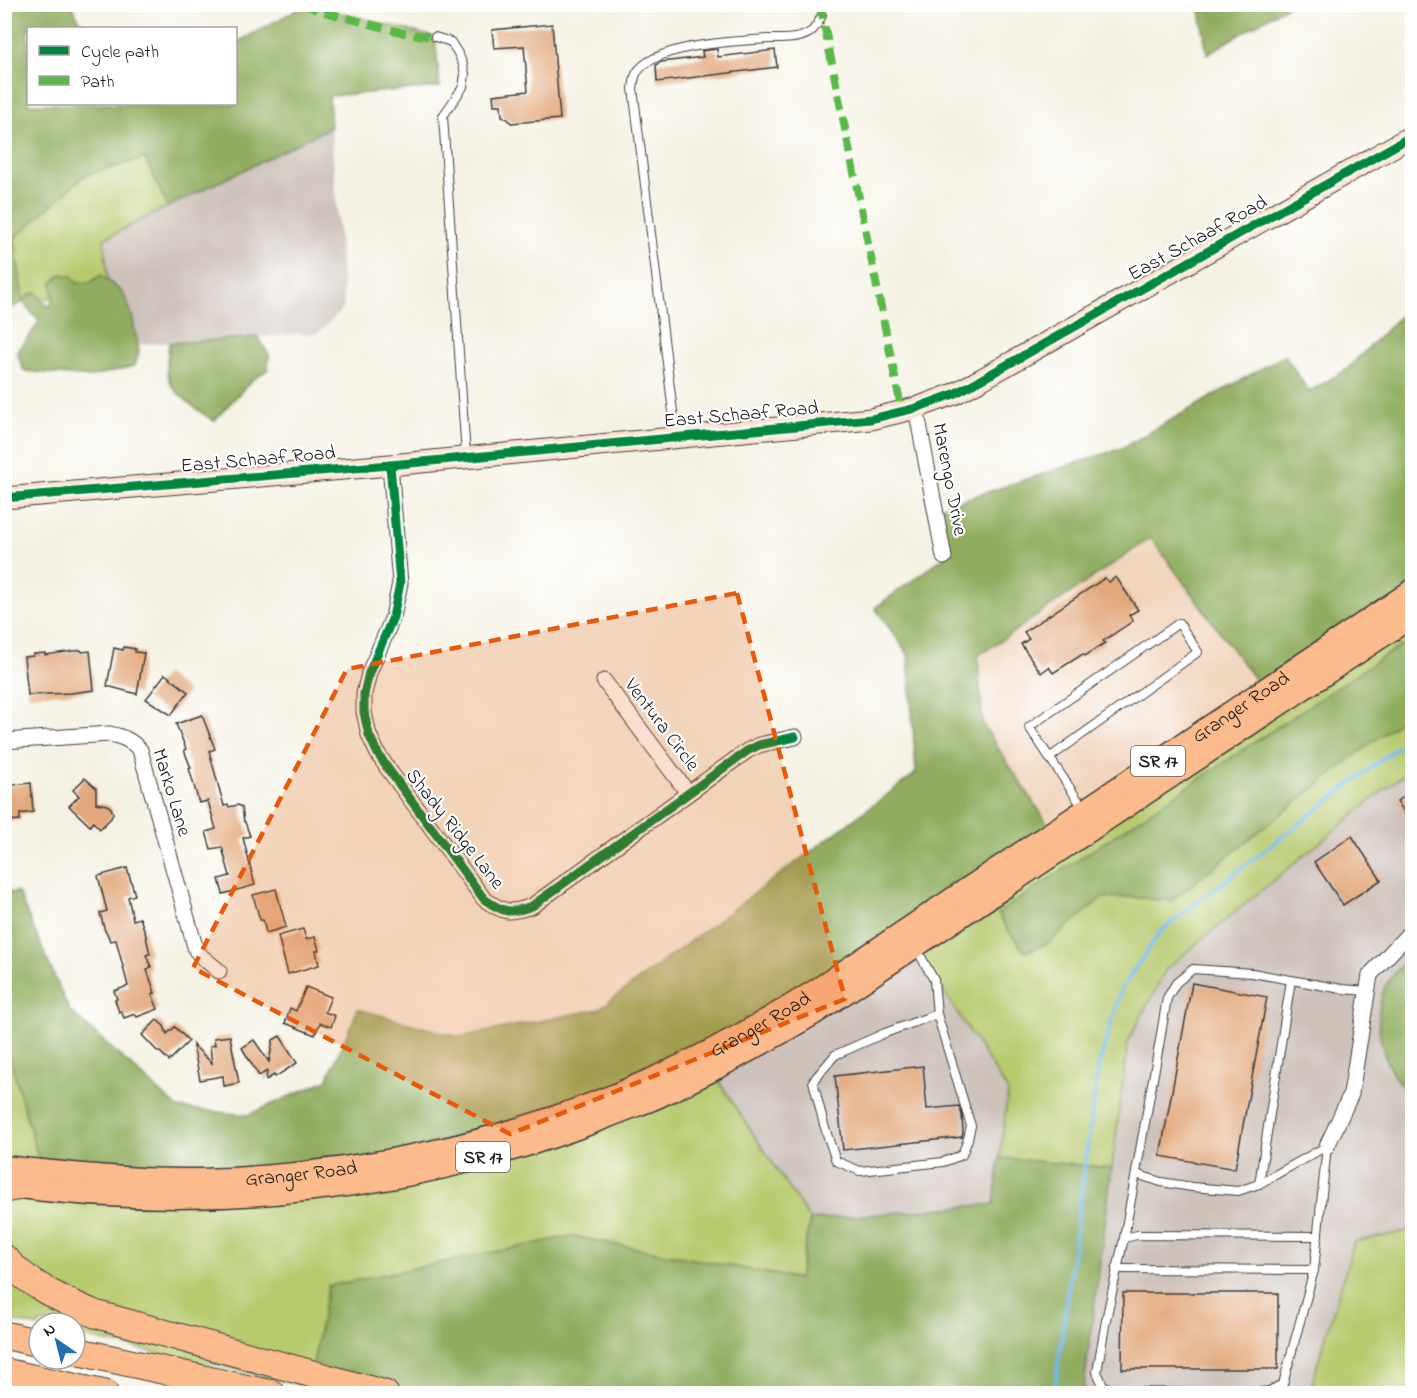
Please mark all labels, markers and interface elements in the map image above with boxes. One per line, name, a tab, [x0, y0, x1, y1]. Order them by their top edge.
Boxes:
legend	[27, 27, 237, 105]
text: Cycle path	[81, 40, 159, 66]
text: Path	[81, 70, 115, 96]
street label: East Schaaf Road	[1123, 189, 1273, 290]
street label: East Schaaf Road	[663, 394, 820, 437]
street label: Marengo Drive	[922, 421, 974, 538]
street label: East Schaaf Road	[180, 439, 337, 482]
street label: Granger Road	[1187, 665, 1296, 752]
street label: Ventura Circle	[616, 672, 706, 778]
street label: Marko Lane	[144, 745, 198, 840]
road number: SR 17	[1131, 746, 1185, 776]
street label: Shady Ridge Lane	[397, 763, 511, 897]
street label: Granger Road	[705, 985, 817, 1066]
road number: SR 17	[456, 1142, 510, 1172]
street label: Granger Road	[245, 1154, 359, 1195]
north arrow	[27, 1311, 87, 1371]
text: N	[38, 1317, 61, 1343]

